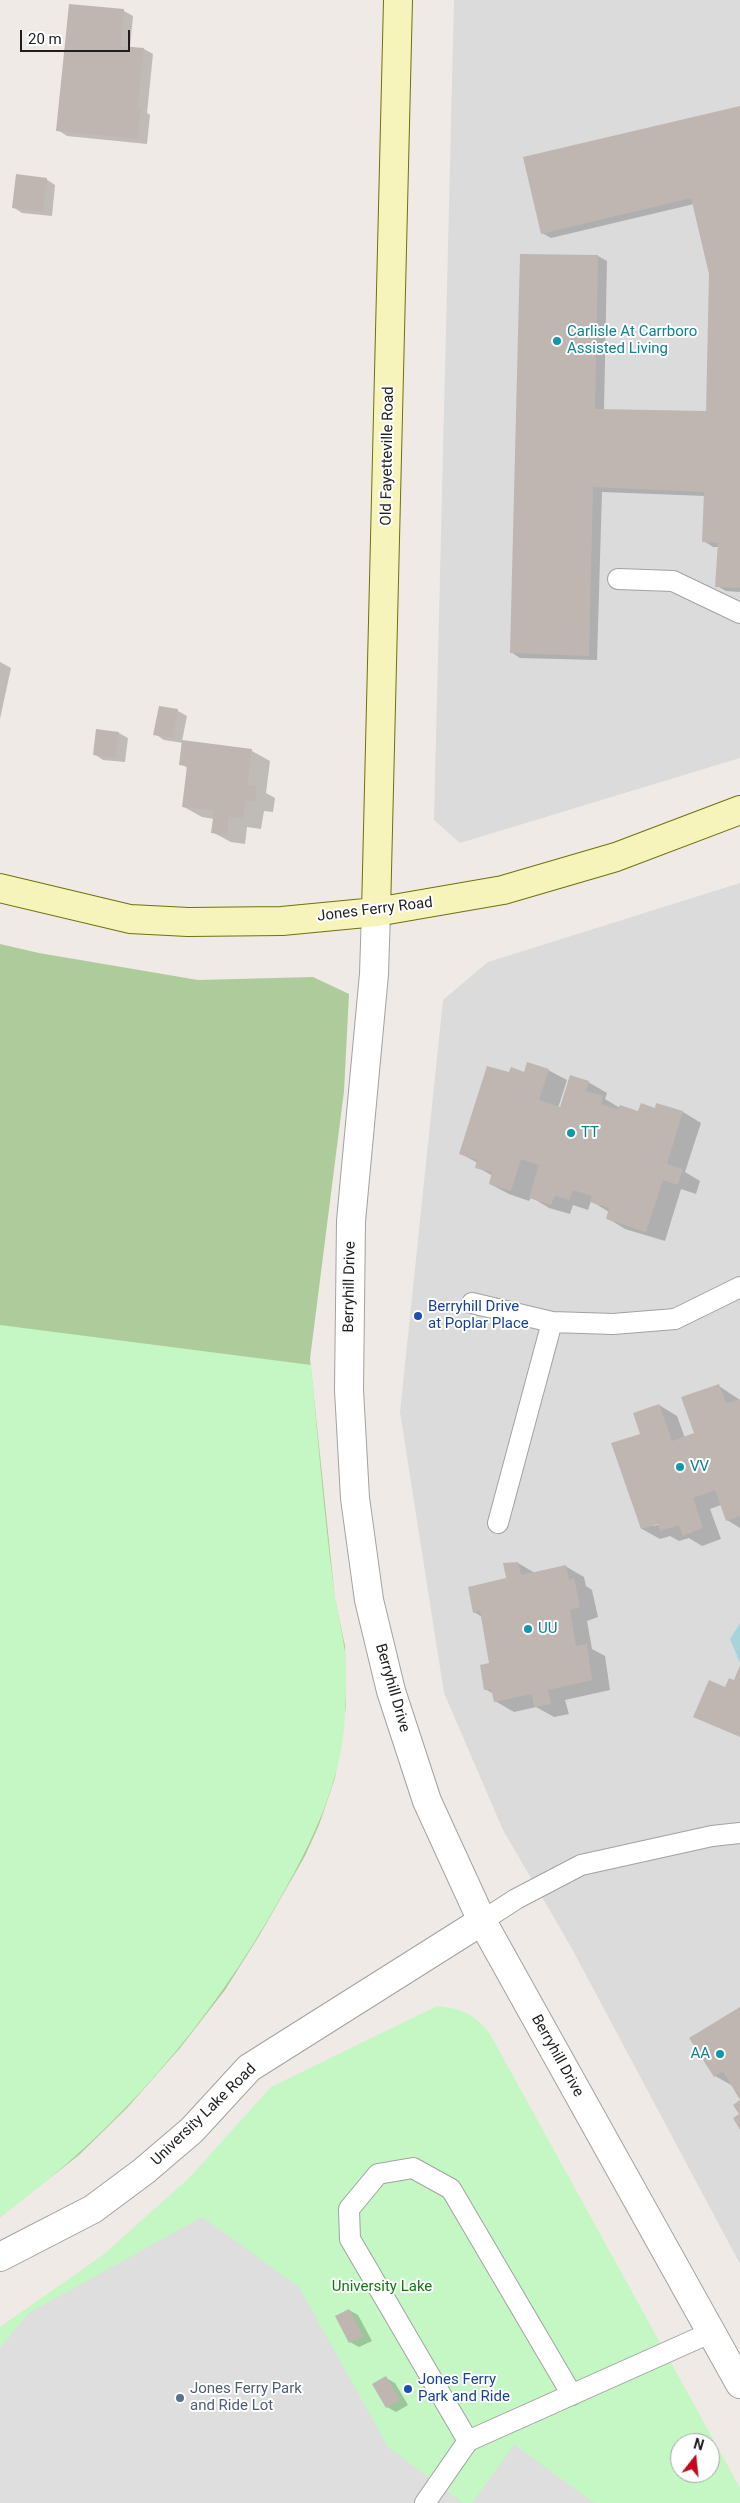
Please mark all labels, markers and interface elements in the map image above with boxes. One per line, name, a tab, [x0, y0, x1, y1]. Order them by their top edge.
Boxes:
scale bar	[22, 20, 132, 52]
text: 20 m	[28, 30, 62, 48]
place label: Carlisle At Carrboro Assisted Living	[567, 323, 697, 358]
marker: Carlisle At Carrboro Assisted Living	[551, 335, 563, 347]
street label: Old Fayetteville Road	[378, 386, 398, 526]
street label: Jones Ferry Road	[316, 894, 434, 926]
place label: TT	[581, 1124, 599, 1142]
marker: TT	[565, 1127, 577, 1139]
street label: Berryhill Drive	[340, 1241, 360, 1333]
place label: Berryhill Drive at Poplar Place	[428, 1298, 529, 1333]
marker: Berryhill Drive at Poplar Place	[412, 1310, 424, 1322]
place label: VV	[690, 1458, 709, 1476]
marker: VV	[674, 1461, 686, 1473]
place label: UU	[538, 1620, 557, 1638]
marker: UU	[522, 1623, 534, 1635]
street label: Berryhill Drive	[371, 1642, 413, 1734]
street label: Berryhill Drive	[527, 2012, 587, 2100]
place label: AA	[690, 2045, 710, 2063]
marker: AA	[714, 2048, 726, 2060]
street label: University Lake Road	[148, 2060, 260, 2170]
park label: University Lake	[332, 2278, 432, 2296]
place label: Jones Ferry Park and Ride	[418, 2371, 510, 2406]
place label: Jones Ferry Park and Ride Lot	[190, 2380, 302, 2415]
marker: Jones Ferry Park and Ride	[402, 2383, 414, 2395]
marker: Jones Ferry Park and Ride Lot	[174, 2392, 186, 2404]
north arrow	[670, 2433, 720, 2483]
text: N	[692, 2435, 706, 2454]

